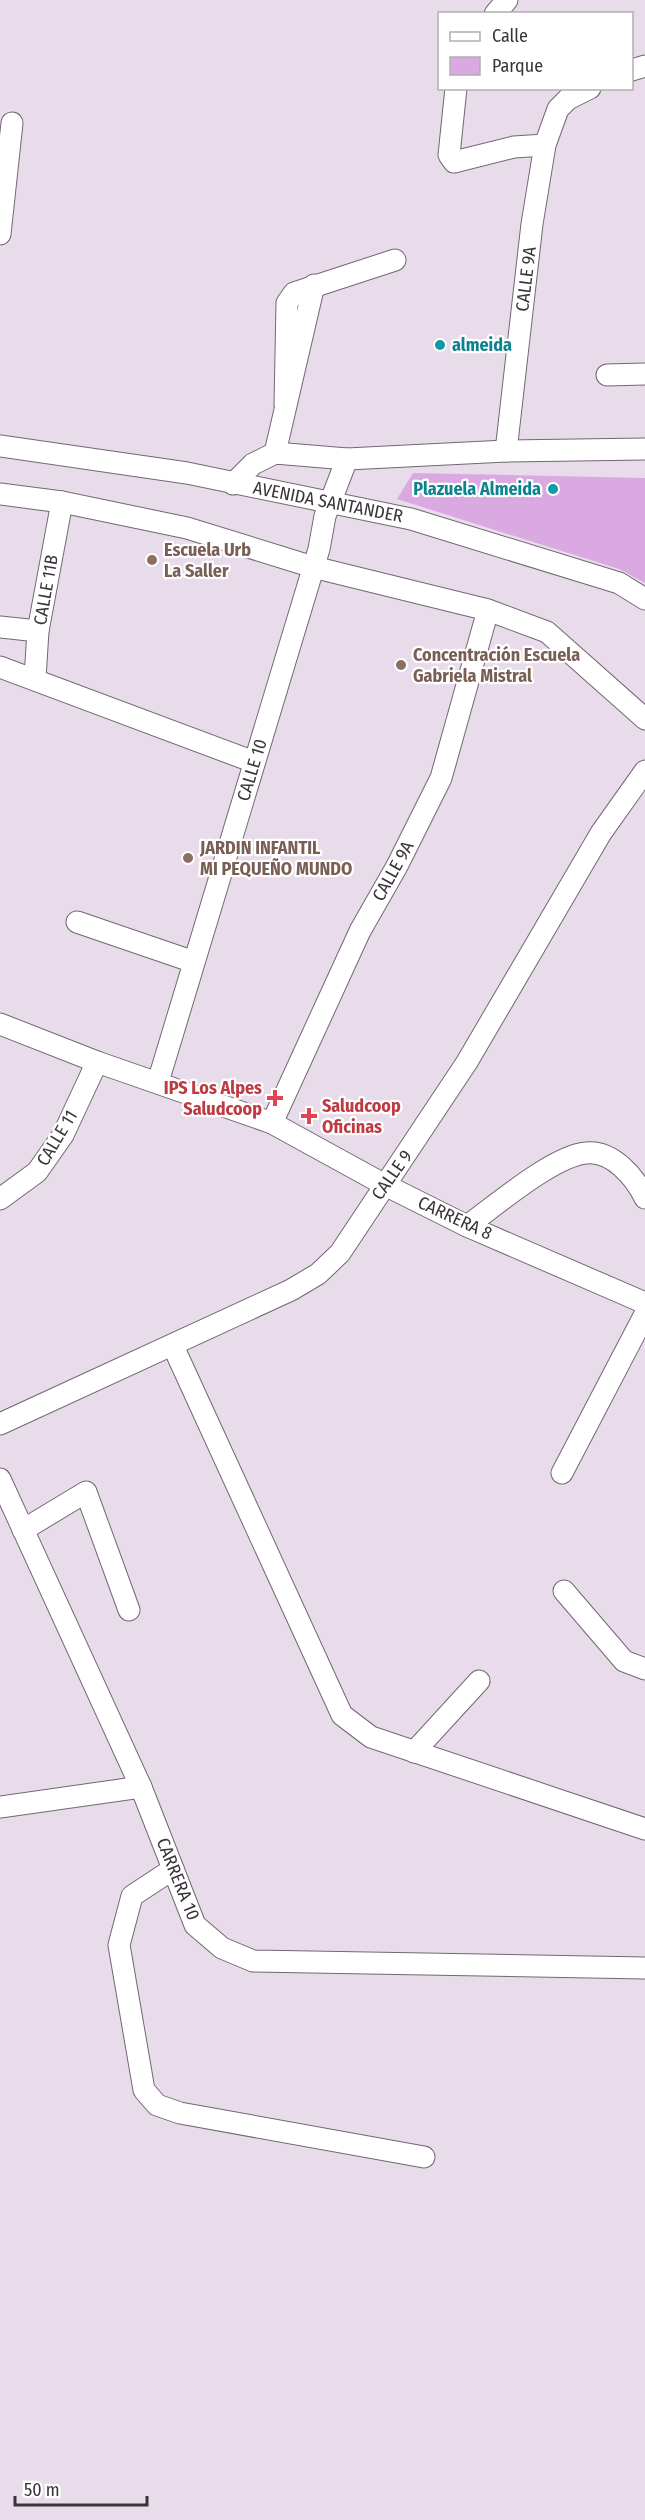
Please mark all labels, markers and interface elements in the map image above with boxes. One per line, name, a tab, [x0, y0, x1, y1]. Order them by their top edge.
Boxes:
legend	[438, 12, 633, 90]
text: Calle	[492, 25, 528, 47]
text: Parque	[492, 55, 543, 77]
street label: CALLE 9A	[511, 245, 541, 313]
place label: almeida	[452, 334, 512, 356]
marker: almeida	[433, 338, 447, 352]
street label: AVENIDA SANTANDER	[251, 477, 405, 527]
place label: Plazuela Almeida	[413, 478, 541, 500]
marker: Plazuela Almeida	[546, 482, 560, 496]
place label: Escuela Urb La Saller	[164, 539, 251, 582]
street label: CALLE 11B	[29, 553, 63, 627]
marker: Escuela Urb La Saller	[145, 553, 159, 567]
place label: Concentración Escuela Gabriela Mistral	[413, 644, 580, 687]
marker: Concentración Escuela Gabriela Mistral	[394, 658, 408, 672]
street label: CALLE 10	[232, 736, 272, 804]
place label: JARDIN INFANTIL MI PEQUEÑO MUNDO	[199, 837, 352, 880]
street label: CALLE 9A	[368, 837, 419, 905]
marker: JARDIN INFANTIL MI PEQUEÑO MUNDO	[181, 851, 195, 865]
place label: IPS Los Alpes Saludcoop	[164, 1077, 262, 1120]
marker: IPS Los Alpes Saludcoop	[266, 1089, 284, 1107]
place label: Saludcoop Oficinas	[322, 1095, 401, 1138]
street label: CALLE 11	[32, 1106, 82, 1170]
marker: Saludcoop Oficinas	[300, 1107, 318, 1125]
street label: CALLE 9	[367, 1146, 417, 1204]
street label: CARRERA 8	[414, 1191, 496, 1245]
street label: CARRERA 10	[152, 1835, 204, 1923]
scale bar	[15, 2469, 147, 2507]
text: 50 m	[24, 2479, 60, 2501]

